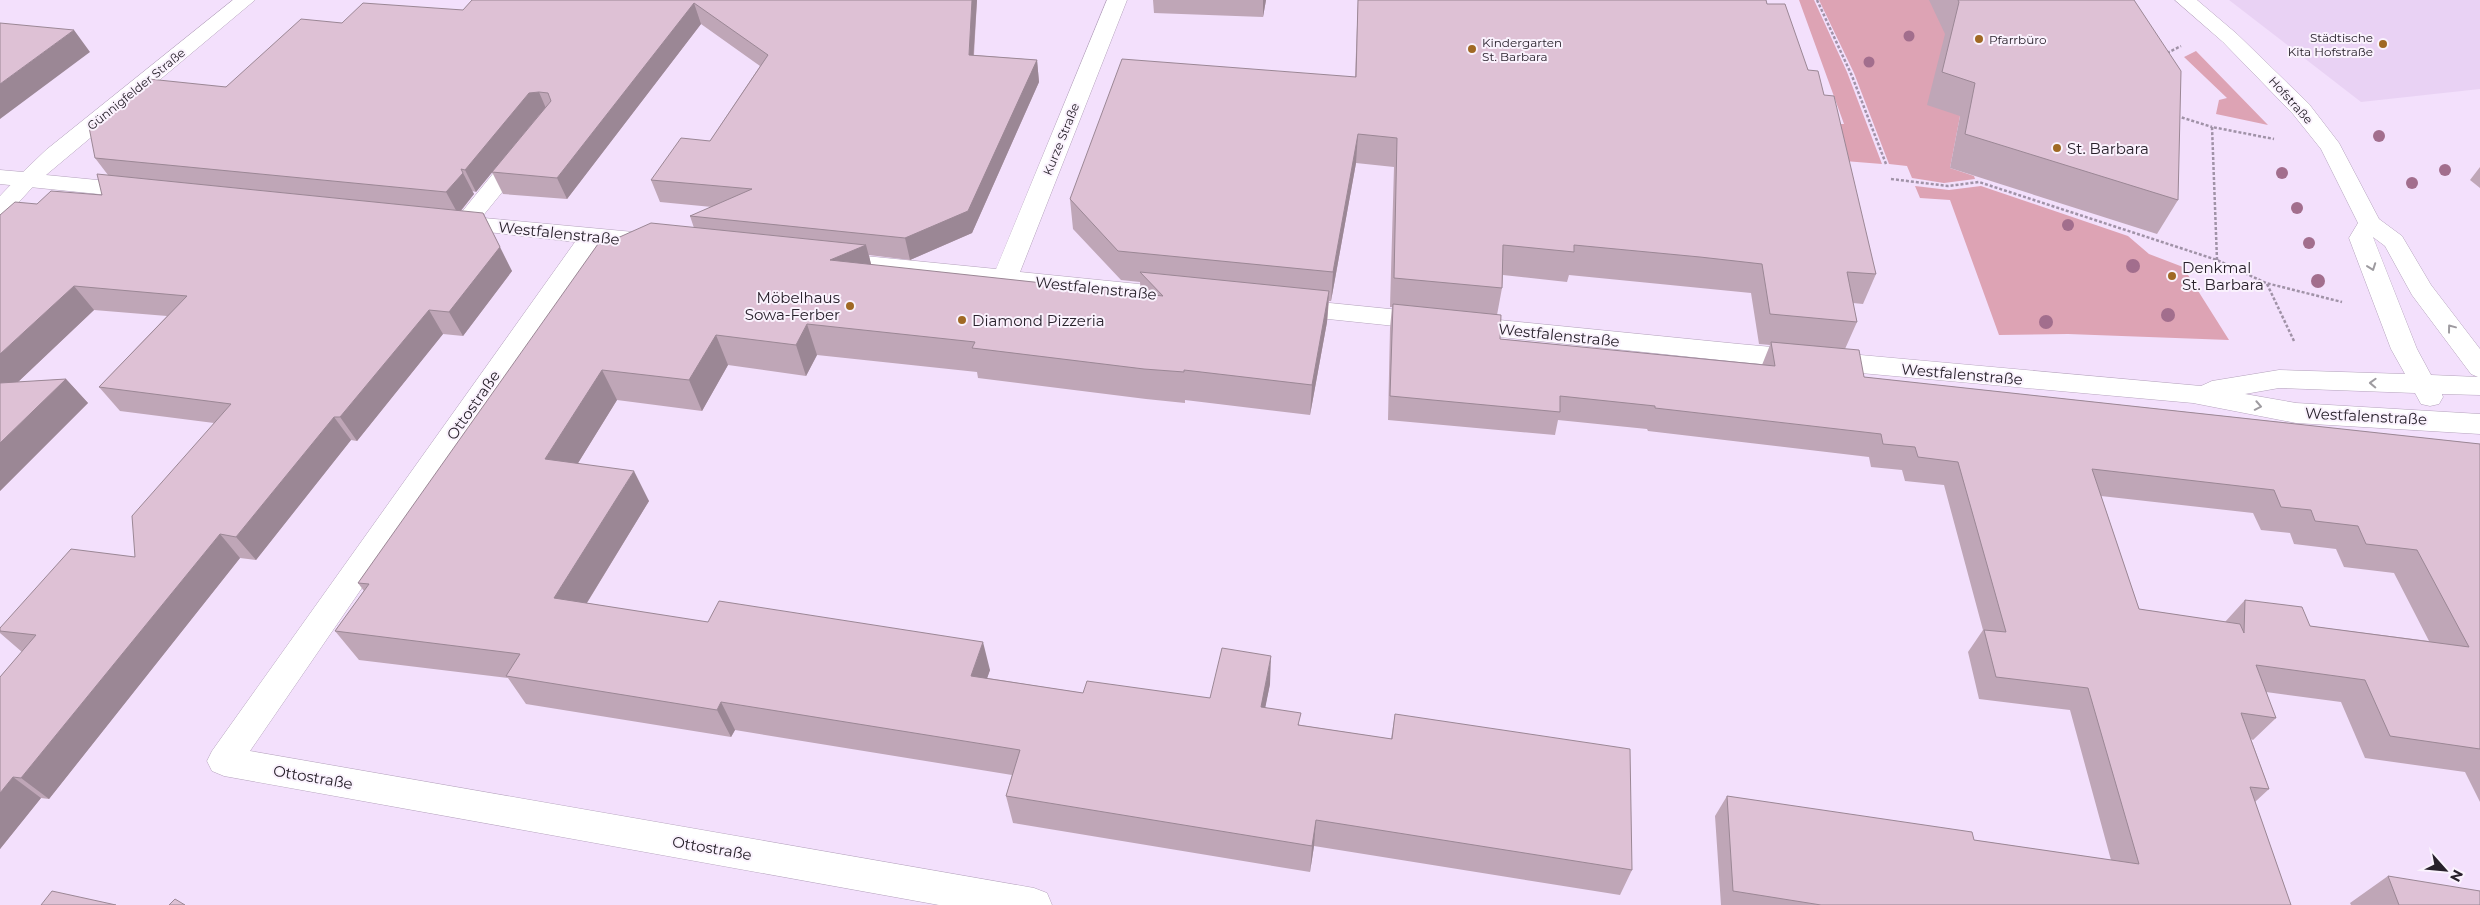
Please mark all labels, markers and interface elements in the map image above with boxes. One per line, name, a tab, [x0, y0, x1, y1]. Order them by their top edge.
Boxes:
place label: Städtische Kita Hofstraße	[2288, 30, 2373, 59]
place label: Pfarrbüro	[1989, 32, 2046, 47]
marker: Pfarrbüro	[1973, 33, 1985, 45]
place label: Kindergarten St. Barbara	[1482, 35, 1562, 64]
marker: Städtische Kita Hofstraße	[2377, 38, 2389, 50]
marker: Kindergarten St. Barbara	[1466, 43, 1478, 55]
street label: Günnigfelder Straße	[84, 45, 188, 133]
street label: Hofstraße	[2266, 73, 2316, 127]
street label: Kurze Straße	[1040, 101, 1082, 177]
place label: St. Barbara	[2067, 139, 2149, 158]
marker: St. Barbara	[2051, 142, 2063, 154]
street label: Westfalenstraße	[497, 217, 621, 249]
place label: Denkmal St. Barbara	[2182, 258, 2264, 294]
one-way arrow	[2366, 263, 2376, 271]
marker: Denkmal St. Barbara	[2166, 270, 2178, 282]
street label: Westfalenstraße	[1034, 272, 1158, 304]
place label: Möbelhaus Sowa-Ferber	[745, 288, 840, 324]
marker: Möbelhaus Sowa-Ferber	[844, 300, 856, 312]
place label: Diamond Pizzeria	[972, 311, 1105, 330]
marker: Diamond Pizzeria	[956, 314, 968, 326]
street label: Westfalenstraße	[1497, 319, 1621, 351]
one-way arrow	[2448, 324, 2457, 334]
street label: Westfalenstraße	[1900, 359, 2024, 389]
street label: Ottostraße	[442, 367, 504, 443]
one-way arrow	[2369, 377, 2377, 388]
one-way arrow	[2254, 400, 2263, 411]
street label: Westfalenstraße	[2305, 403, 2427, 429]
street label: Ottostraße	[272, 761, 354, 793]
street label: Ottostraße	[671, 832, 753, 864]
north arrow	[2420, 845, 2470, 895]
text: N	[2446, 867, 2467, 885]

